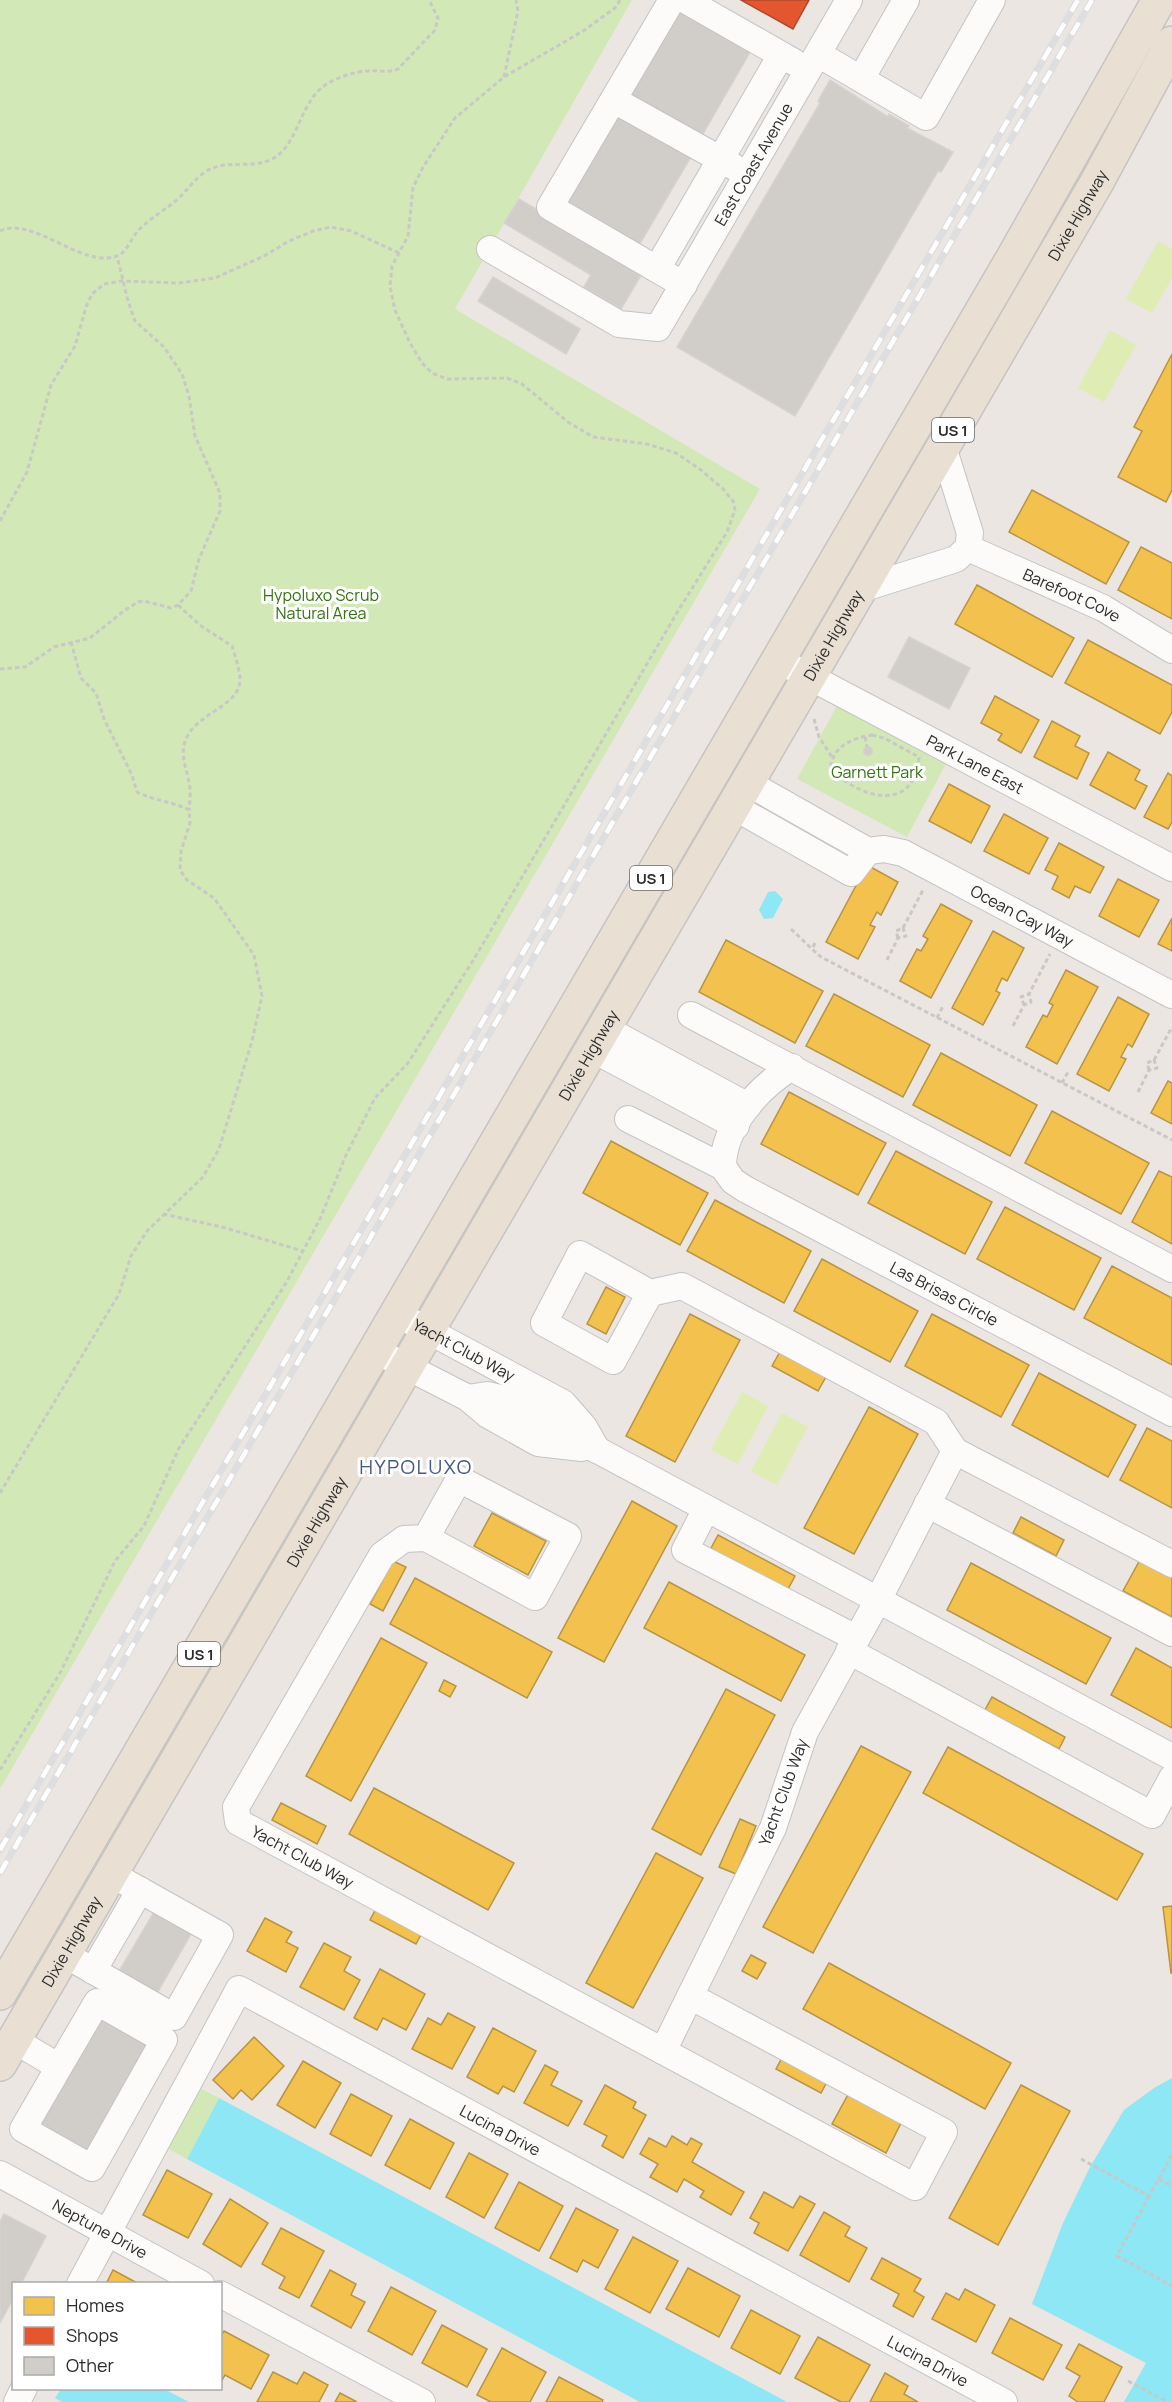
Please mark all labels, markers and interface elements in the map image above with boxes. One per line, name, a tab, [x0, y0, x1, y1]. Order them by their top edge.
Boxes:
street label: East Coast Avenue	[709, 99, 798, 230]
street label: Dixie Highway	[1043, 165, 1113, 265]
road number: US 1	[932, 418, 974, 442]
street label: Barefoot Cove	[1020, 563, 1125, 627]
park label: Hypoluxo Scrub Natural Area	[263, 584, 379, 624]
street label: Dixie Highway	[798, 585, 869, 685]
street label: Park Lane East	[923, 729, 1028, 799]
park label: Garnett Park	[831, 761, 924, 783]
road number: US 1	[630, 866, 672, 890]
street label: Ocean Cay Way	[967, 880, 1078, 952]
street label: Dixie Highway	[553, 1005, 624, 1104]
street label: Las Brisas Circle	[886, 1256, 1002, 1331]
street label: Yacht Club Way	[409, 1314, 519, 1387]
district label: HYPOLUXO	[359, 1453, 473, 1480]
street label: Dixie Highway	[281, 1472, 352, 1571]
road number: US 1	[178, 1642, 220, 1666]
street label: Yacht Club Way	[753, 1735, 813, 1849]
street label: Yacht Club Way	[248, 1820, 358, 1894]
street label: Dixie Highway	[36, 1891, 107, 1991]
street label: Lucina Drive	[456, 2099, 545, 2161]
street label: Neptune Drive	[49, 2194, 151, 2264]
legend	[12, 2282, 222, 2390]
text: Homes	[66, 2293, 124, 2317]
text: Shops	[66, 2323, 118, 2347]
street label: Lucina Drive	[883, 2330, 972, 2392]
text: Other	[66, 2353, 114, 2377]

